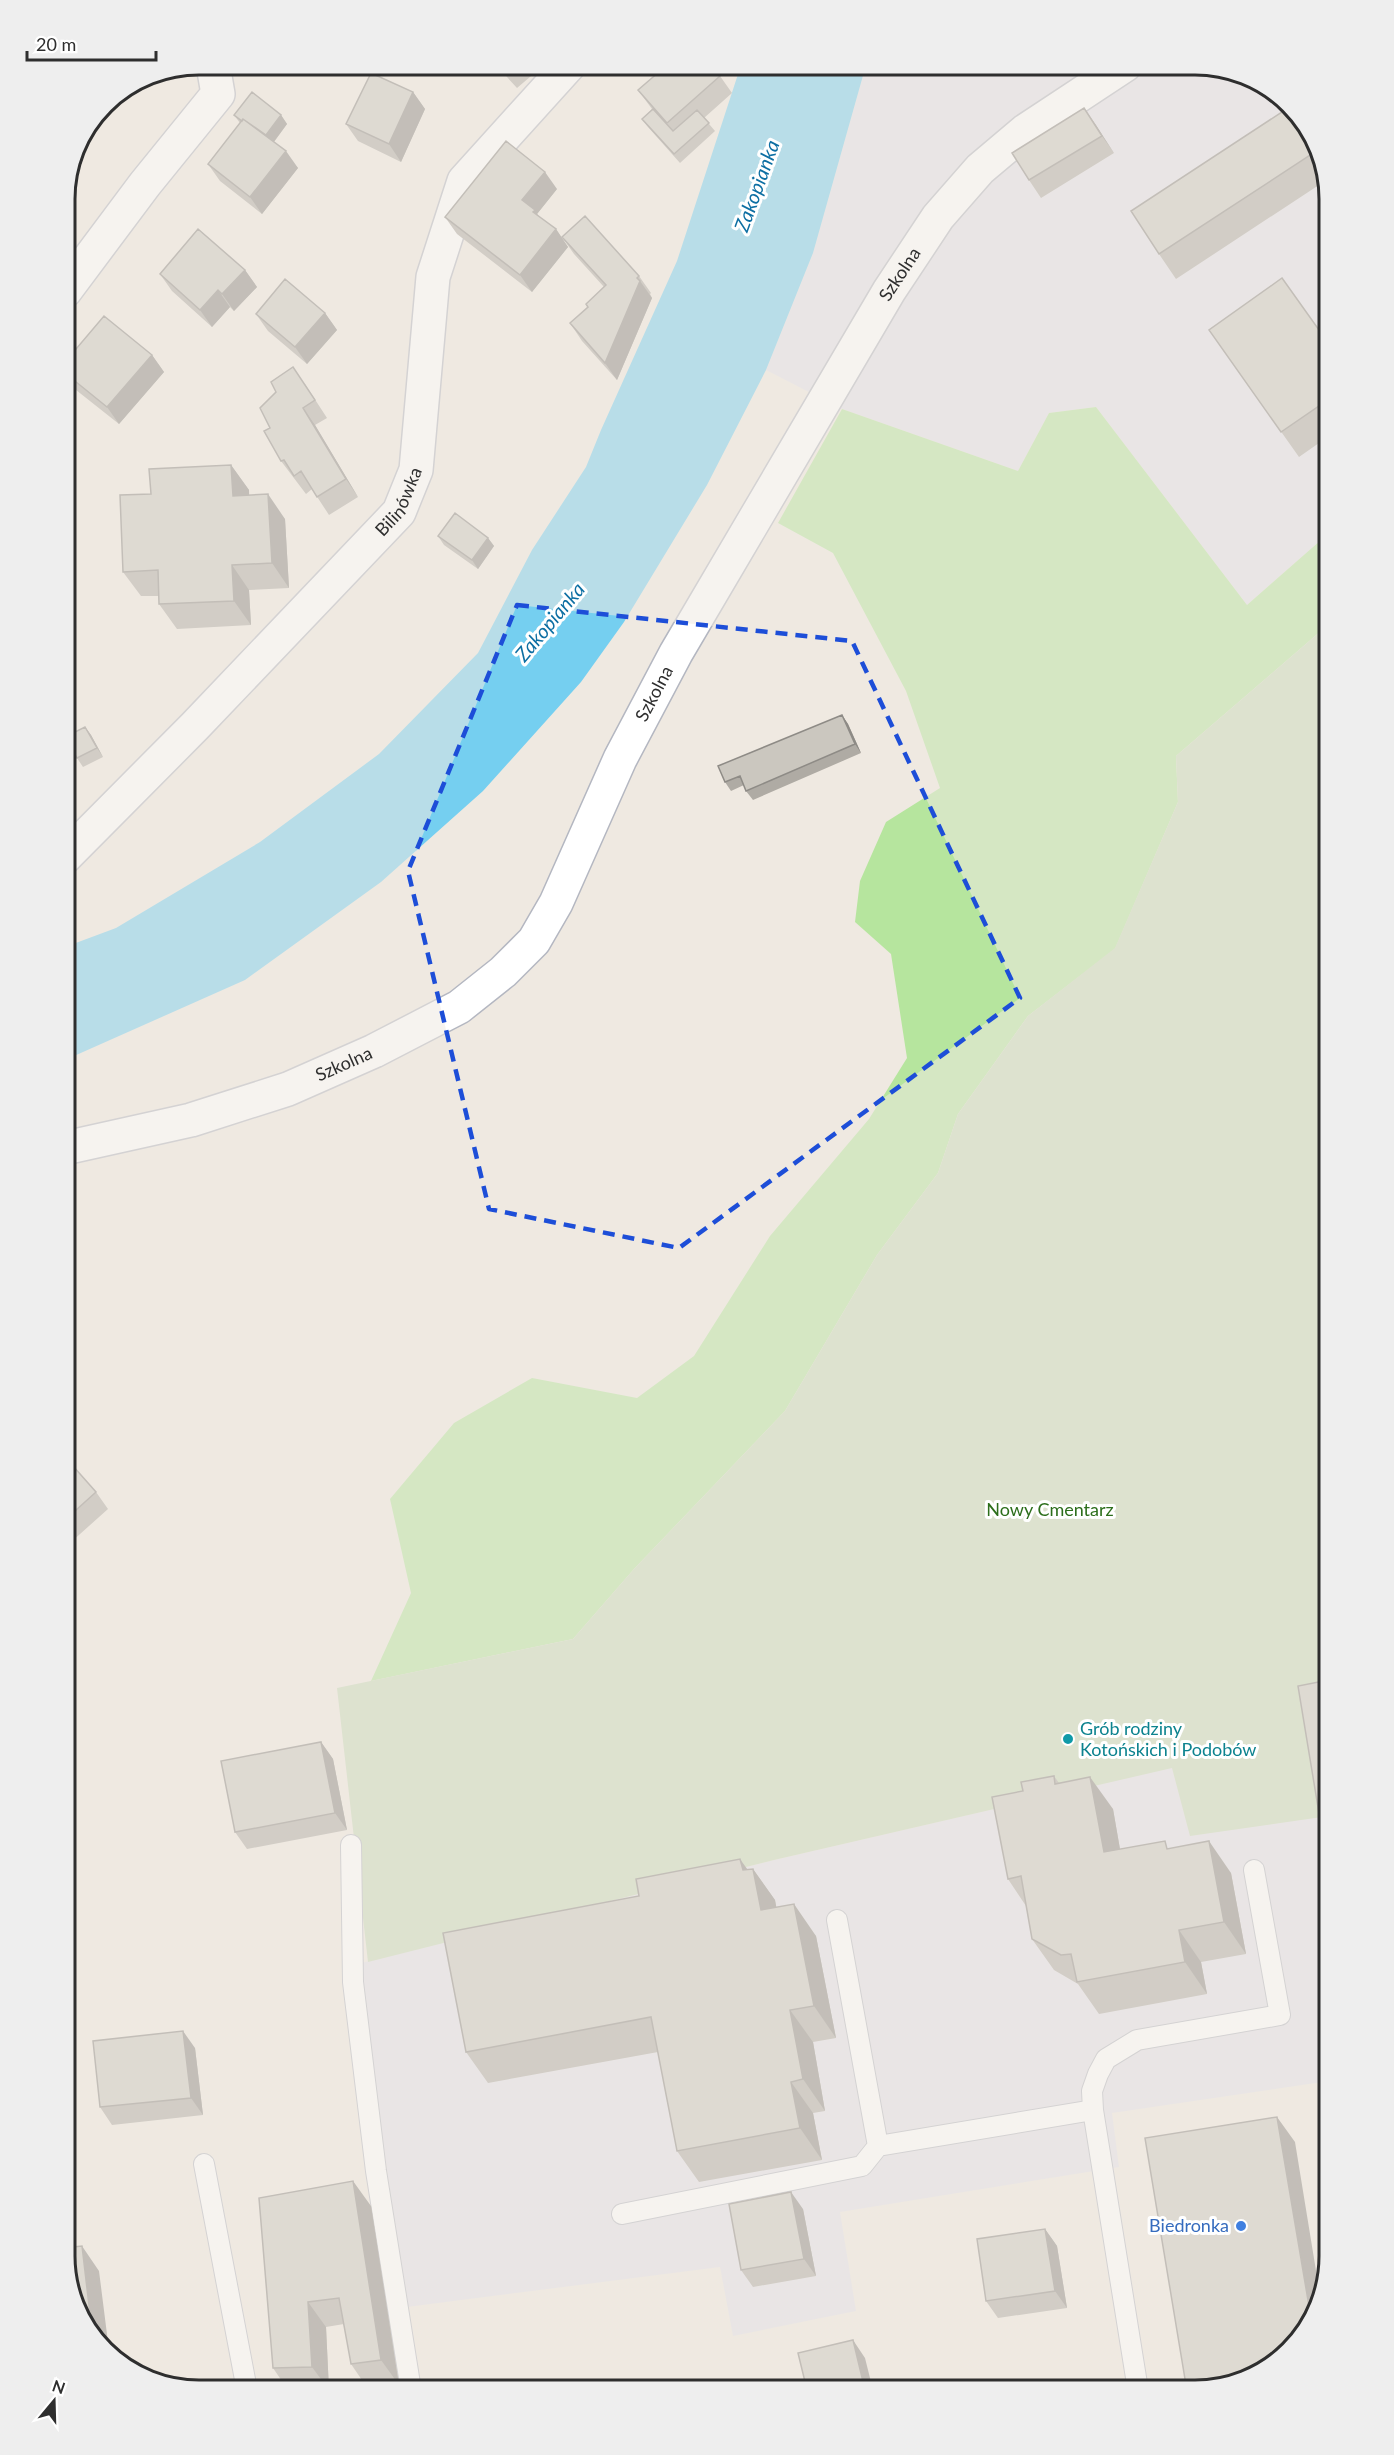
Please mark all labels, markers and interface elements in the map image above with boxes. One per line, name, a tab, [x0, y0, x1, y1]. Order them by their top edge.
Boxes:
scale bar	[27, 24, 156, 62]
text: 20 m	[36, 33, 76, 55]
water label: Zakopianka	[728, 137, 784, 236]
street label: Szkolna	[874, 243, 925, 305]
street label: Bilinówka	[370, 464, 426, 540]
water label: Zakopianka	[509, 577, 589, 666]
street label: Szkolna	[630, 662, 677, 725]
street label: Szkolna	[312, 1041, 375, 1086]
park label: Nowy Cmentarz	[986, 1498, 1114, 1520]
place label: Grób rodziny Kotońskich i Podobów	[1080, 1717, 1257, 1760]
marker: Grób rodziny Kotońskich i Podobów	[1061, 1732, 1075, 1746]
place label: Biedronka	[1149, 2214, 1229, 2236]
marker: Biedronka	[1234, 2219, 1248, 2233]
north arrow	[24, 2371, 84, 2431]
text: N	[50, 2375, 68, 2397]

